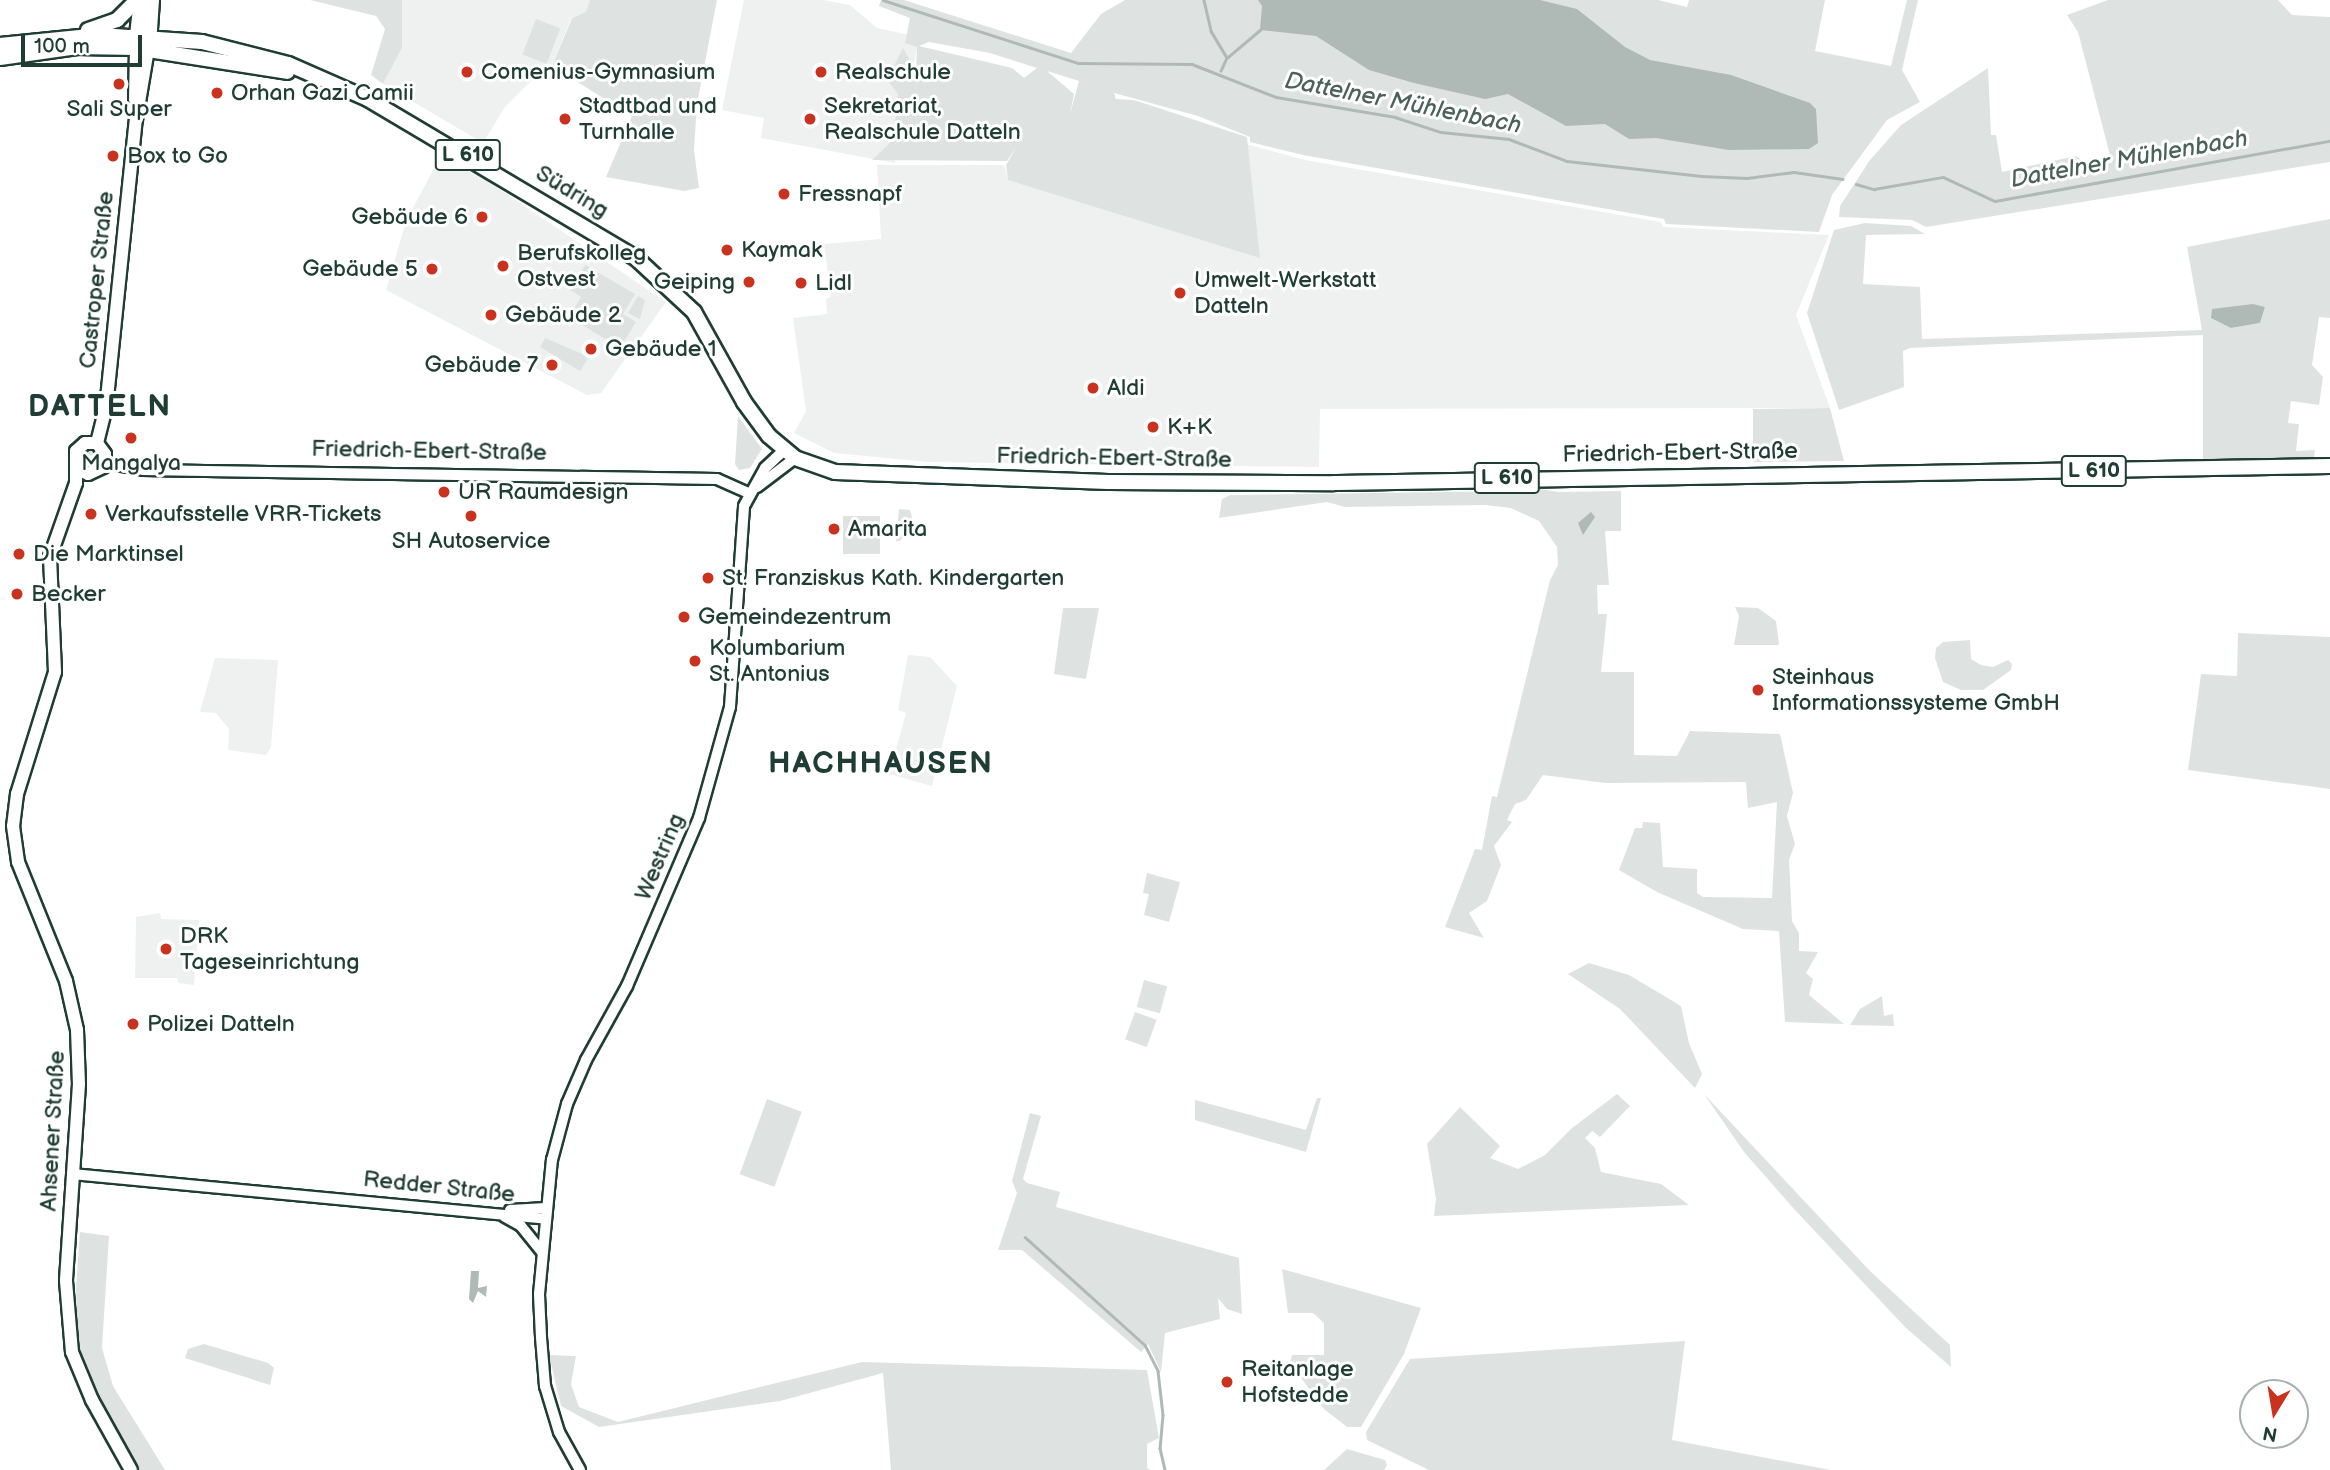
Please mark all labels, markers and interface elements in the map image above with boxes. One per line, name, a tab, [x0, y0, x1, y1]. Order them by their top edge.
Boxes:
scale bar	[24, 21, 145, 65]
text: 100 m	[34, 34, 90, 59]
place label: Comenius-Gymnasium	[481, 58, 715, 86]
place label: Realschule	[835, 58, 951, 86]
marker: Comenius-Gymnasium	[459, 64, 475, 80]
marker: Realschule	[813, 64, 829, 80]
water label: Dattelner Mühlenbach	[1282, 66, 1524, 140]
marker: Sali Super	[111, 76, 127, 92]
place label: Orhan Gazi Camii	[231, 79, 414, 107]
marker: Orhan Gazi Camii	[209, 85, 225, 101]
place label: Stadtbad und Turnhalle	[579, 92, 717, 146]
place label: Sekretariat, Realschule Datteln	[824, 92, 1021, 146]
place label: Sali Super	[66, 95, 172, 123]
marker: Stadtbad und Turnhalle	[557, 111, 573, 127]
marker: Sekretariat, Realschule Datteln	[802, 111, 818, 127]
water label: Dattelner Mühlenbach	[2008, 124, 2250, 194]
road number: L 610	[435, 138, 501, 172]
place label: Box to Go	[127, 142, 228, 170]
marker: Box to Go	[105, 148, 121, 164]
street label: Südring	[531, 160, 613, 224]
place label: Fressnapf	[798, 180, 902, 208]
marker: Fressnapf	[776, 186, 792, 202]
street label: Castroper Straße	[74, 190, 120, 370]
place label: Gebäude 6	[351, 203, 468, 231]
marker: Gebäude 6	[474, 209, 490, 225]
place label: Kaymak	[741, 236, 822, 264]
place label: Berufskolleg Ostvest	[517, 239, 646, 293]
marker: Kaymak	[719, 242, 735, 258]
place label: Gebäude 5	[302, 255, 418, 283]
marker: Berufskolleg Ostvest	[495, 258, 511, 274]
marker: Gebäude 5	[424, 261, 440, 277]
place label: Umwelt-Werkstatt Datteln	[1194, 266, 1376, 320]
place label: Geiping	[654, 268, 735, 296]
place label: Lidl	[815, 269, 852, 297]
marker: Geiping	[741, 274, 757, 290]
marker: Lidl	[793, 275, 809, 291]
marker: Umwelt-Werkstatt Datteln	[1172, 285, 1188, 301]
place label: Gebäude 2	[505, 301, 621, 329]
marker: Gebäude 2	[483, 307, 499, 323]
place label: Gebäude 1	[605, 335, 717, 363]
marker: Gebäude 1	[583, 341, 599, 357]
place label: Gebäude 7	[424, 351, 538, 379]
marker: Gebäude 7	[544, 357, 560, 373]
place label: Aldi	[1107, 374, 1145, 402]
marker: Aldi	[1085, 380, 1101, 396]
district label: DATTELN	[29, 389, 171, 425]
place label: K+K	[1167, 413, 1212, 441]
marker: K+K	[1145, 419, 1161, 435]
marker: Mangalya	[123, 430, 139, 446]
street label: Friedrich-Ebert-Straße	[311, 435, 547, 467]
street label: Friedrich-Ebert-Straße	[1562, 437, 1798, 469]
street label: Friedrich-Ebert-Straße	[996, 442, 1232, 474]
place label: Mangalya	[81, 449, 181, 477]
road number: L 610	[2061, 454, 2127, 489]
road number: L 610	[1474, 461, 1540, 496]
place label: UR Raumdesign	[458, 478, 628, 506]
marker: UR Raumdesign	[436, 484, 452, 500]
place label: Verkaufsstelle VRR-Tickets	[105, 500, 382, 528]
marker: Verkaufsstelle VRR-Tickets	[83, 506, 99, 522]
marker: SH Autoservice	[463, 508, 479, 524]
place label: Amarita	[848, 515, 927, 543]
marker: Amarita	[826, 521, 842, 537]
place label: SH Autoservice	[392, 527, 550, 555]
place label: Die Marktinsel	[33, 540, 184, 568]
marker: Die Marktinsel	[11, 546, 27, 562]
place label: St. Franziskus Kath. Kindergarten	[722, 564, 1064, 592]
marker: St. Franziskus Kath. Kindergarten	[700, 570, 716, 586]
place label: Becker	[31, 580, 105, 608]
marker: Becker	[9, 586, 25, 602]
place label: Gemeindezentrum	[698, 603, 891, 631]
marker: Gemeindezentrum	[676, 609, 692, 625]
place label: Kolumbarium St. Antonius	[709, 634, 845, 688]
marker: Kolumbarium St. Antonius	[687, 653, 703, 669]
place label: Steinhaus Informationssysteme GmbH	[1772, 663, 2060, 717]
marker: Steinhaus Informationssysteme GmbH	[1750, 682, 1766, 698]
district label: HACHHAUSEN	[769, 746, 993, 782]
street label: Westring	[629, 809, 691, 905]
place label: DRK Tageseinrichtung	[180, 922, 359, 976]
marker: DRK Tageseinrichtung	[158, 941, 174, 957]
place label: Polizei Datteln	[147, 1010, 295, 1038]
marker: Polizei Datteln	[125, 1016, 141, 1032]
street label: Ahsener Straße	[35, 1050, 71, 1212]
street label: Redder Straße	[362, 1165, 516, 1209]
place label: Reitanlage Hofstedde	[1241, 1355, 1354, 1409]
marker: Reitanlage Hofstedde	[1219, 1374, 1235, 1390]
north arrow	[2239, 1379, 2309, 1449]
text: N	[2261, 1420, 2279, 1446]

